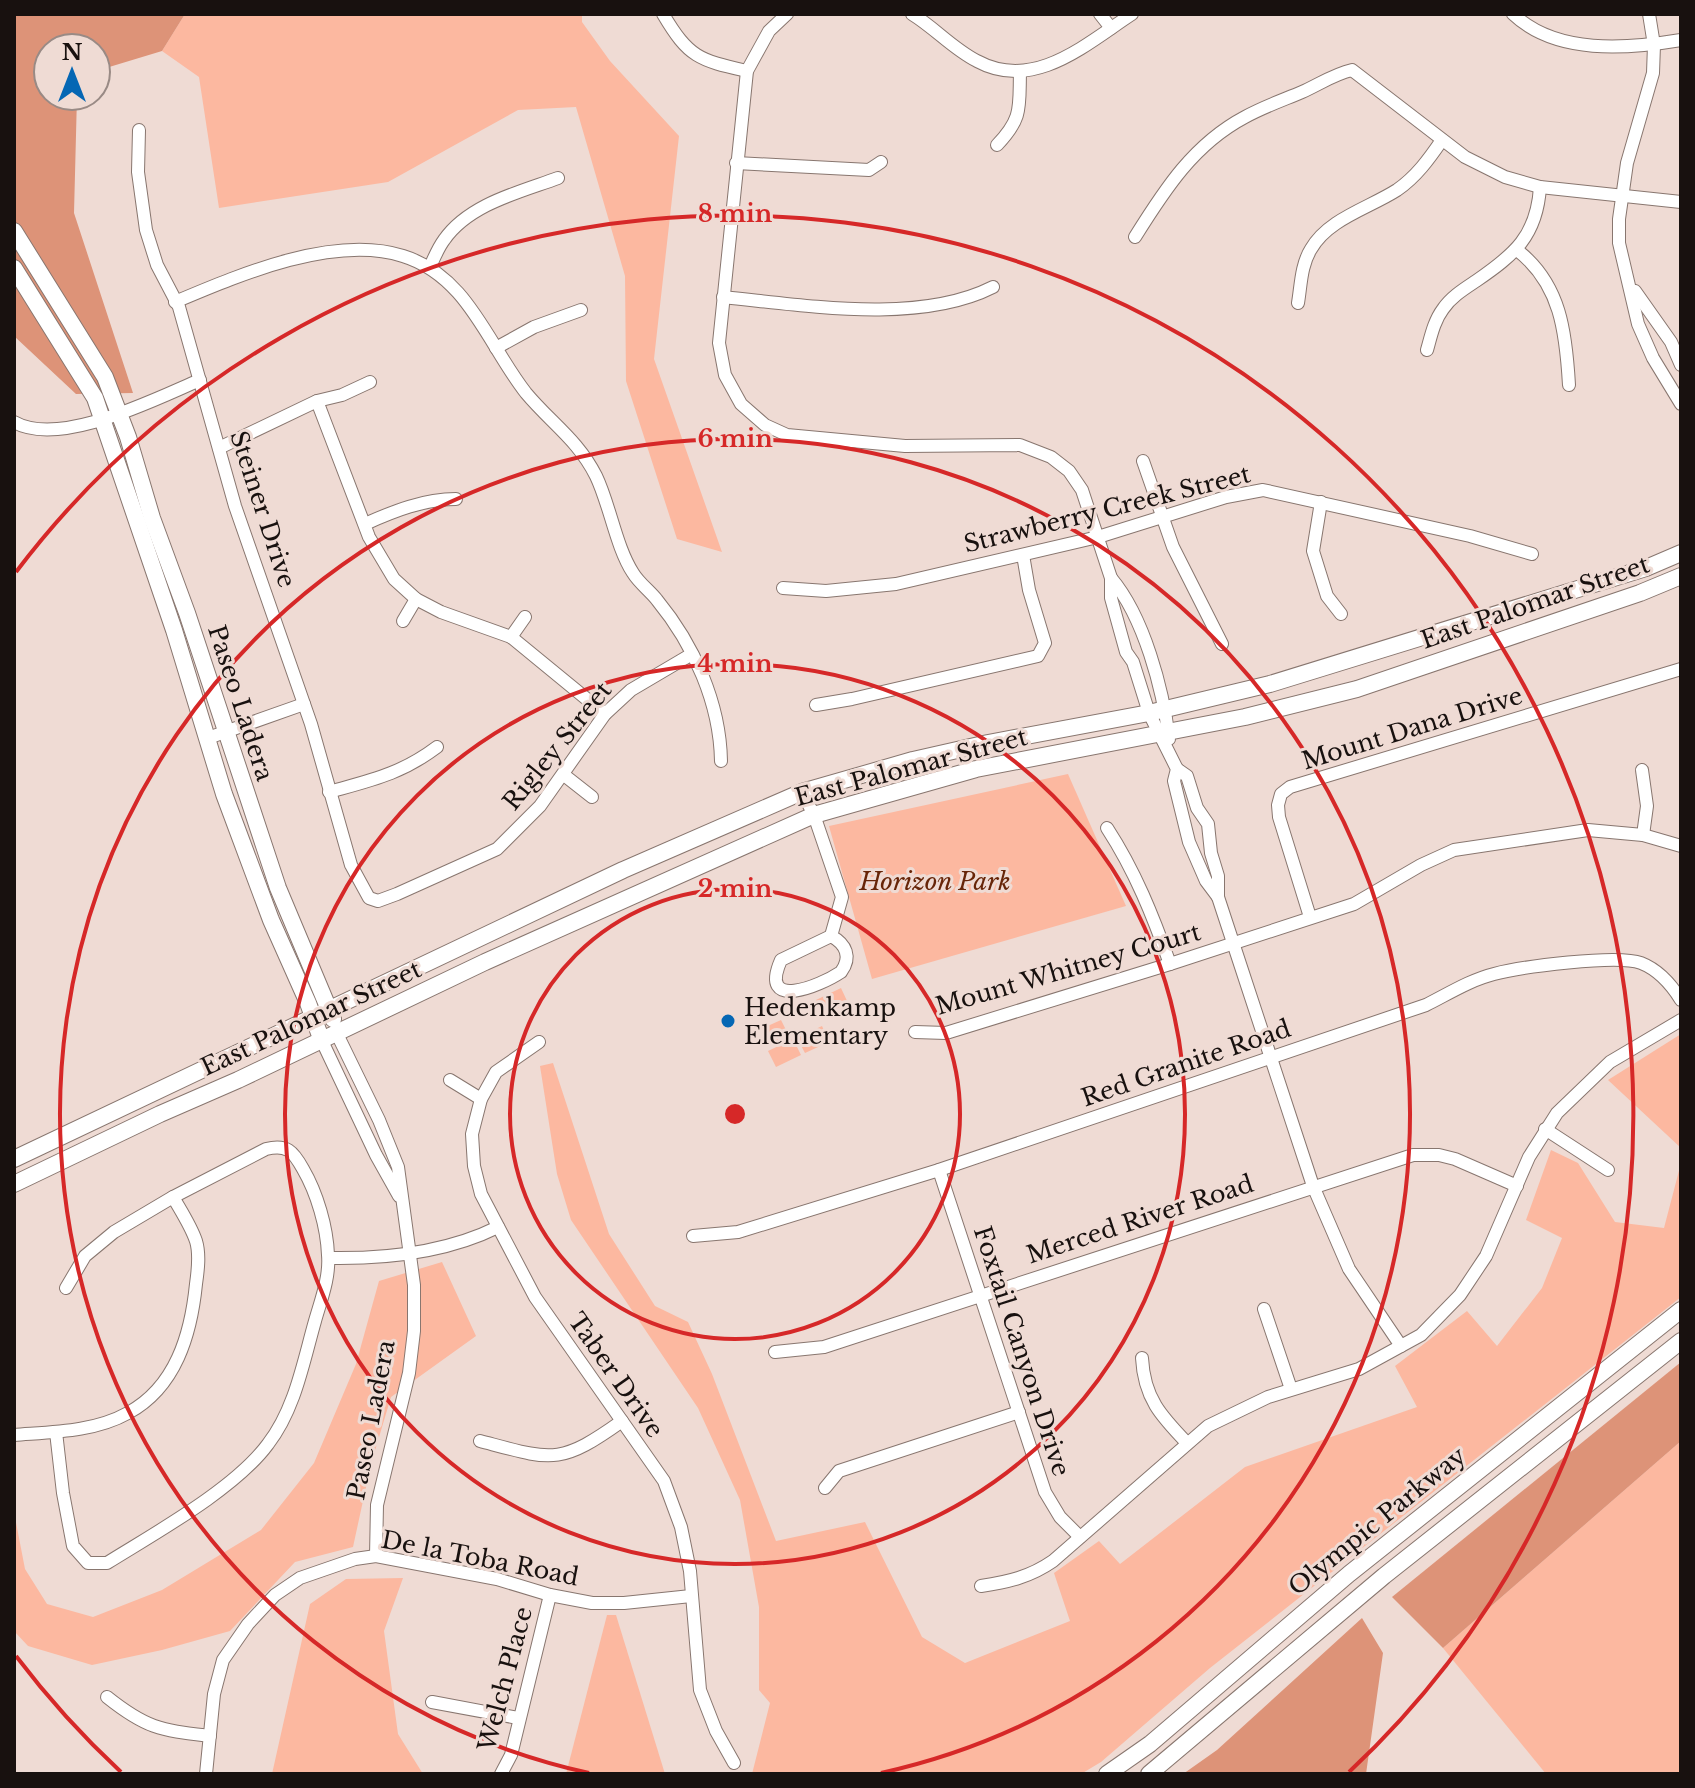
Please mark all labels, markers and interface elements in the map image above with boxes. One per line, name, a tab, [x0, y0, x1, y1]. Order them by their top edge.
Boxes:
north arrow	[32, 32, 112, 112]
text: N	[62, 39, 83, 66]
text: 8 min	[698, 199, 773, 228]
text: 6 min	[697, 424, 773, 453]
street label: Steiner Drive	[224, 427, 302, 591]
street label: Strawberry Creek Street	[961, 459, 1253, 559]
street label: East Palomar Street	[1417, 549, 1653, 655]
street label: Paseo Ladera	[202, 621, 280, 785]
text: 4 min	[698, 649, 773, 678]
street label: Rigley Street	[497, 676, 617, 816]
street label: Mount Dana Drive	[1298, 681, 1526, 775]
street label: East Palomar Street	[792, 722, 1030, 812]
park label: Horizon Park	[858, 867, 1011, 896]
text: 2 min	[698, 874, 773, 903]
street label: Mount Whitney Court	[932, 917, 1204, 1021]
street label: East Palomar Street	[196, 954, 426, 1082]
place label: Hedenkamp Elementary	[744, 993, 896, 1050]
marker: Hedenkamp Elementary	[719, 1012, 737, 1030]
street label: Red Granite Road	[1078, 1014, 1294, 1112]
centre of rings	[721, 1100, 749, 1128]
street label: Merced River Road	[1023, 1169, 1257, 1269]
street label: Foxtail Canyon Drive	[968, 1222, 1076, 1480]
street label: Taber Drive	[562, 1307, 670, 1443]
street label: Paseo Ladera	[341, 1337, 401, 1502]
street label: Olympic Parkway	[1283, 1440, 1472, 1601]
street label: De la Toba Road	[379, 1525, 581, 1591]
street label: Welch Place	[472, 1604, 538, 1755]

